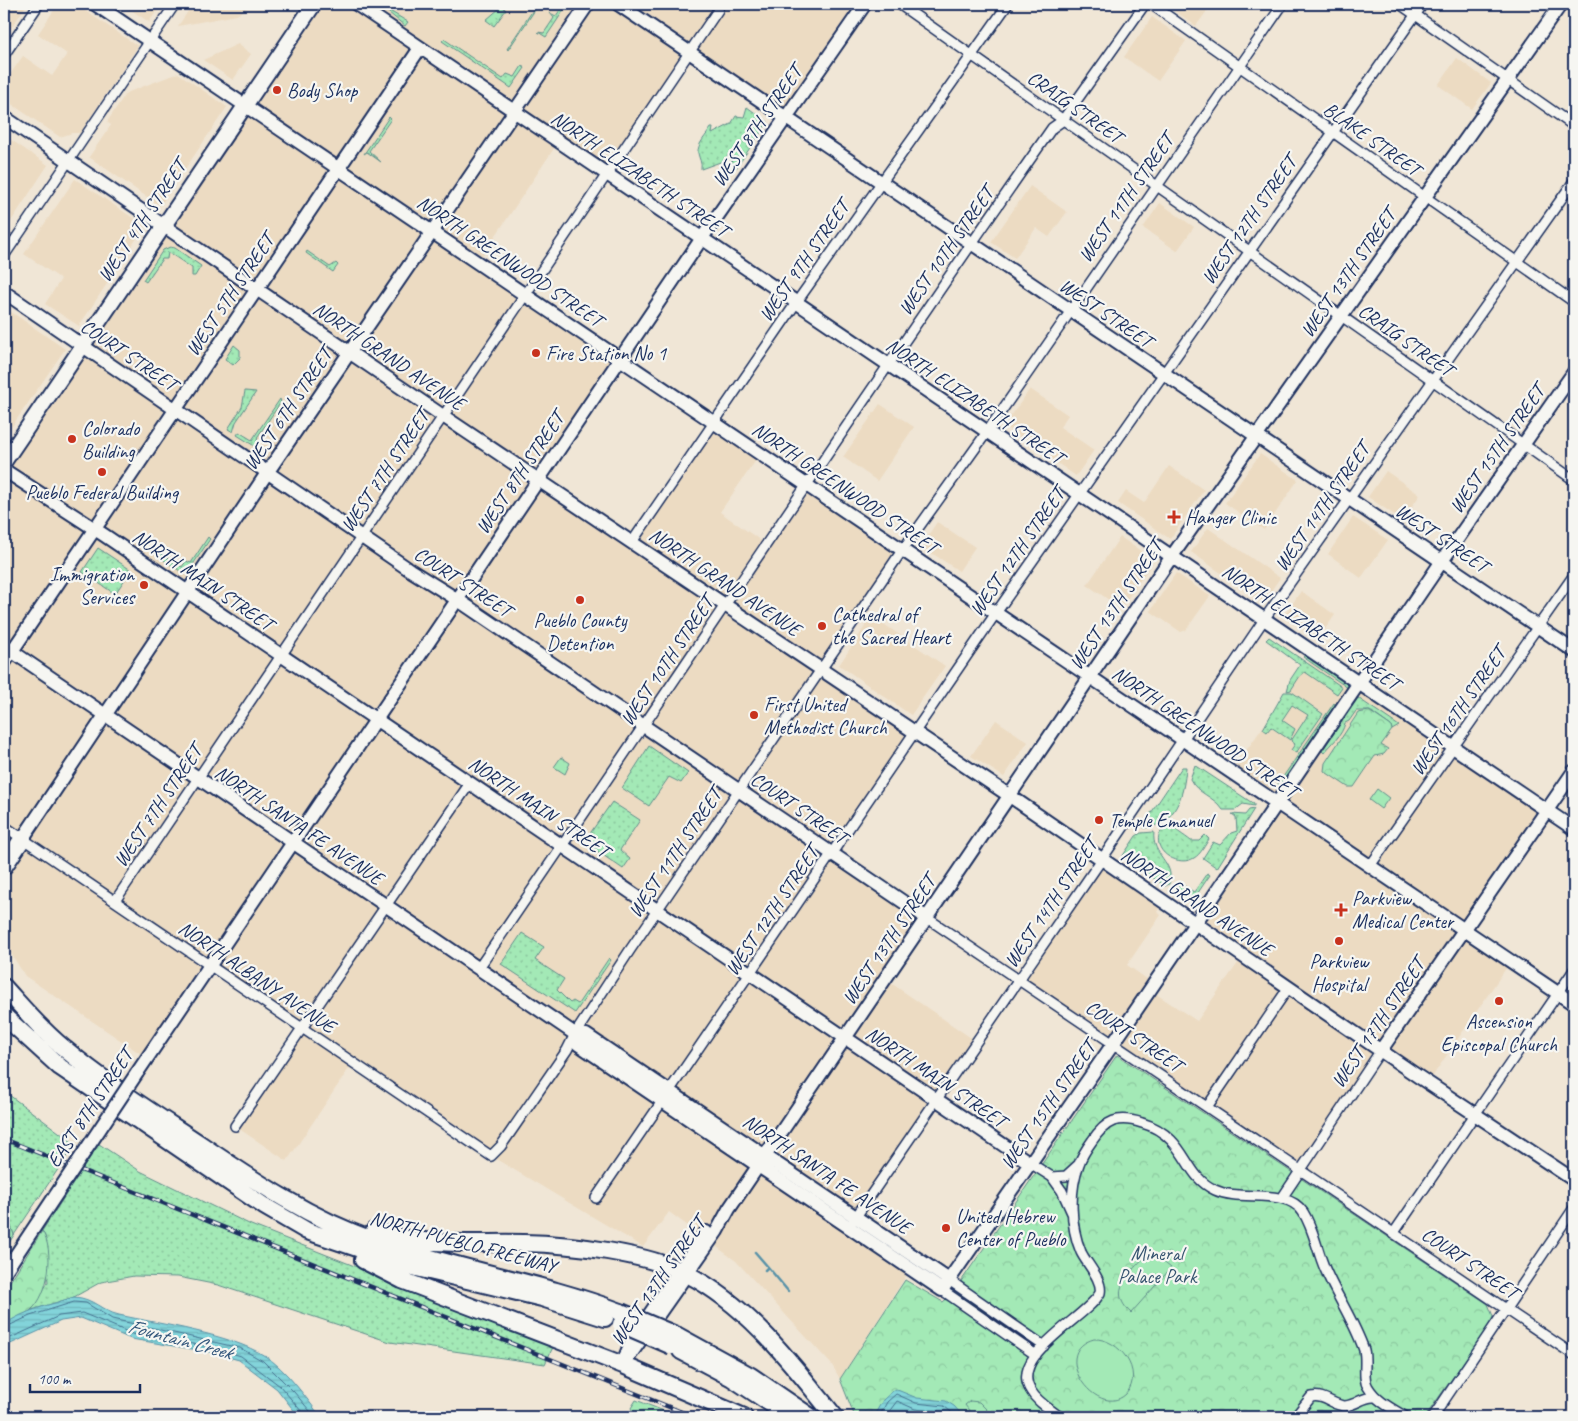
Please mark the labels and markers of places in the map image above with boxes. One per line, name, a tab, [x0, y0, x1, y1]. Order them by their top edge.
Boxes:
place label: Body Shop	[287, 78, 359, 103]
marker: Body Shop	[271, 84, 283, 96]
place label: Fire Station No 1	[546, 341, 667, 366]
marker: Fire Station No 1	[530, 347, 542, 359]
place label: Colorado Building	[82, 416, 140, 464]
marker: Colorado Building	[66, 433, 78, 445]
marker: Pueblo Federal Building	[96, 466, 108, 478]
place label: Pueblo Federal Building	[26, 480, 180, 505]
place label: Hanger Clinic	[1185, 505, 1277, 530]
marker: Hanger Clinic	[1167, 510, 1181, 524]
place label: Immigration Services	[50, 562, 136, 610]
marker: Immigration Services	[138, 579, 150, 591]
marker: Pueblo County Detention	[574, 594, 586, 606]
place label: Cathedral of the Sacred Heart	[832, 602, 953, 650]
place label: Pueblo County Detention	[534, 608, 628, 656]
marker: Cathedral of the Sacred Heart	[816, 620, 828, 632]
place label: First United Methodist Church	[764, 692, 888, 740]
marker: First United Methodist Church	[748, 709, 760, 721]
place label: Temple Emanuel	[1109, 808, 1216, 833]
marker: Temple Emanuel	[1093, 814, 1105, 826]
place label: Parkview Medical Center	[1352, 886, 1455, 934]
marker: Parkview Medical Center	[1334, 903, 1348, 917]
marker: Parkview Hospital	[1333, 935, 1345, 947]
place label: Parkview Hospital	[1310, 949, 1370, 997]
marker: Ascension Episcopal Church	[1493, 995, 1505, 1007]
place label: Ascension Episcopal Church	[1441, 1009, 1558, 1057]
place label: United Hebrew Center of Pueblo	[956, 1204, 1066, 1252]
marker: United Hebrew Center of Pueblo	[940, 1222, 952, 1234]

